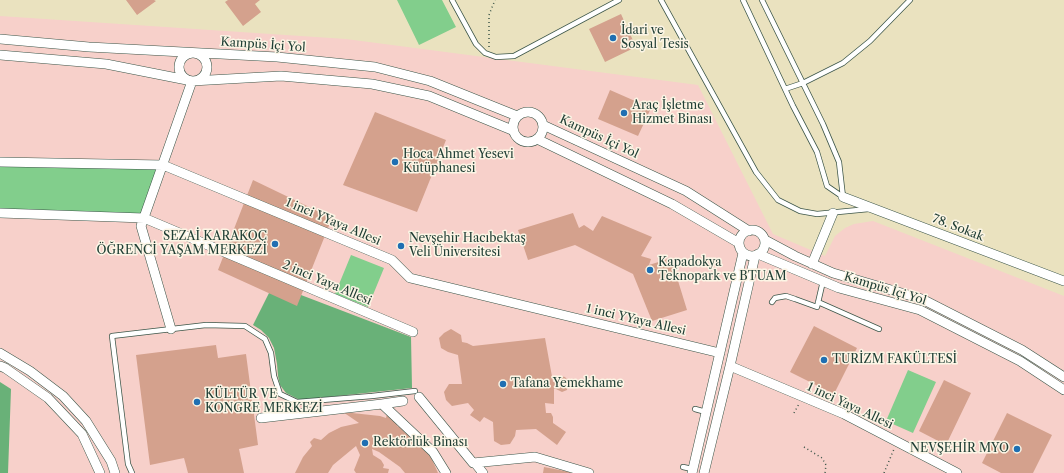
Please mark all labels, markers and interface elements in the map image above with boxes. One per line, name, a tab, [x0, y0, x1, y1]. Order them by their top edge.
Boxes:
place label: İdari ve Sosyal Tesis	[621, 24, 689, 52]
marker: İdari ve Sosyal Tesis	[608, 33, 618, 43]
street label: Kampüs İçi Yol	[220, 35, 306, 55]
place label: Araç İşletme Hizmet Binası	[632, 99, 712, 127]
marker: Araç İşletme Hizmet Binası	[619, 108, 629, 118]
street label: Kampüs İçi Yol	[557, 112, 641, 162]
place label: Hoca Ahmet Yesevi Kütüphanesi	[403, 148, 514, 176]
marker: Hoca Ahmet Yesevi Kütüphanesi	[390, 157, 400, 167]
street label: 1 inci YYaya Allesi	[283, 195, 383, 249]
street label: 78. Sokak	[930, 212, 986, 244]
place label: SEZAİ KARAKOÇ ÖĞRENCİ YAŞAM MERKEZİ	[96, 230, 267, 258]
place label: Nevşehir Hacıbektaş Veli Üniversitesi	[409, 232, 526, 260]
marker: SEZAİ KARAKOÇ ÖĞRENCİ YAŞAM MERKEZİ	[270, 239, 280, 249]
marker: Nevşehir Hacıbektaş Veli Üniversitesi	[396, 241, 406, 251]
place label: Kapadokya Teknopark ve BTUAM	[658, 256, 787, 284]
street label: 2 inci Yaya Allesi	[280, 258, 374, 308]
marker: Kapadokya Teknopark ve BTUAM	[645, 265, 655, 275]
street label: Kampüs İçi Yol	[842, 270, 928, 308]
street label: 1 inci YYaya Allesi	[585, 302, 687, 338]
place label: TURİZM FAKÜLTESİ	[832, 353, 957, 367]
marker: TURİZM FAKÜLTESİ	[819, 355, 829, 365]
place label: Tafana Yemekhame	[511, 377, 623, 391]
marker: Tafana Yemekhame	[498, 379, 508, 389]
street label: 1 inci Yaya Allesi	[805, 380, 895, 432]
place label: KÜLTÜR VE KONGRE MERKEZİ	[205, 388, 323, 416]
marker: KÜLTÜR VE KONGRE MERKEZİ	[192, 397, 202, 407]
place label: Rektörlük Binası	[373, 436, 468, 450]
marker: Rektörlük Binası	[360, 438, 370, 448]
place label: NEVŞEHİR MYO	[910, 442, 1009, 456]
marker: NEVŞEHİR MYO	[1012, 444, 1022, 454]

